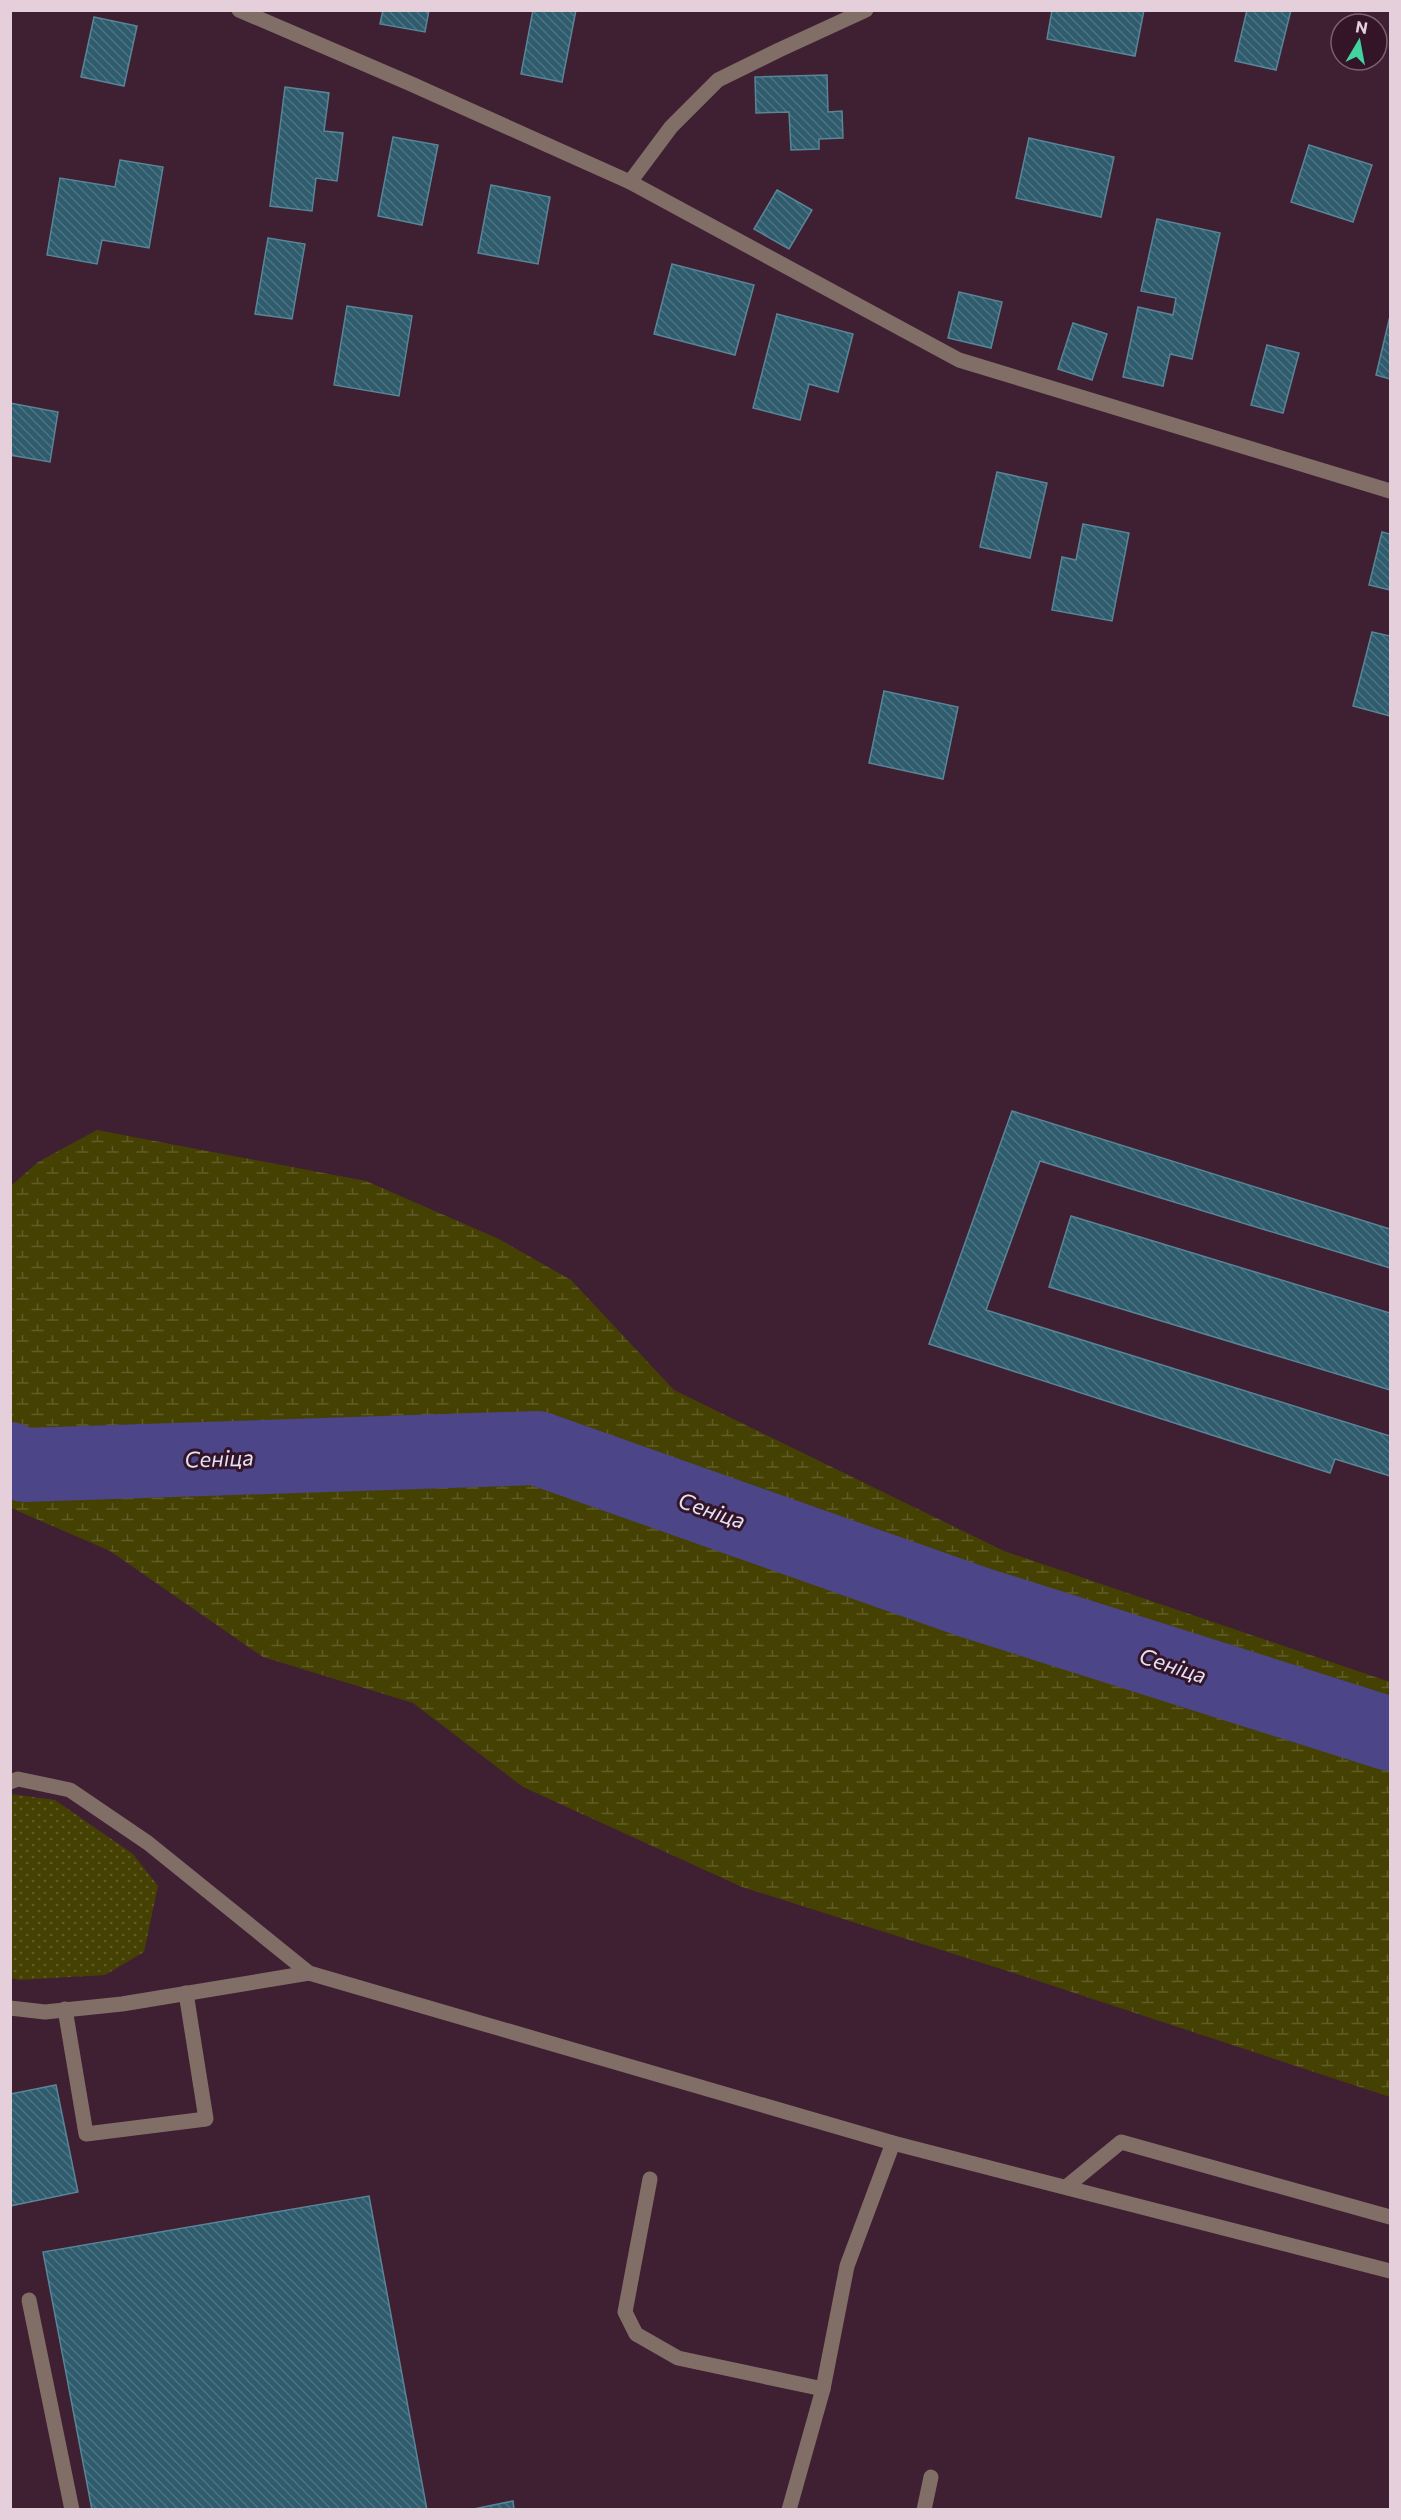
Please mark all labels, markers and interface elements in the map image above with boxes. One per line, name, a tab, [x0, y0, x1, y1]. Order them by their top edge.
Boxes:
north arrow	[1329, 12, 1389, 72]
text: N	[1354, 16, 1369, 37]
water label: Сеніца	[184, 1443, 254, 1473]
water label: Сеніца	[675, 1486, 749, 1534]
water label: Сеніца	[1136, 1641, 1210, 1689]

